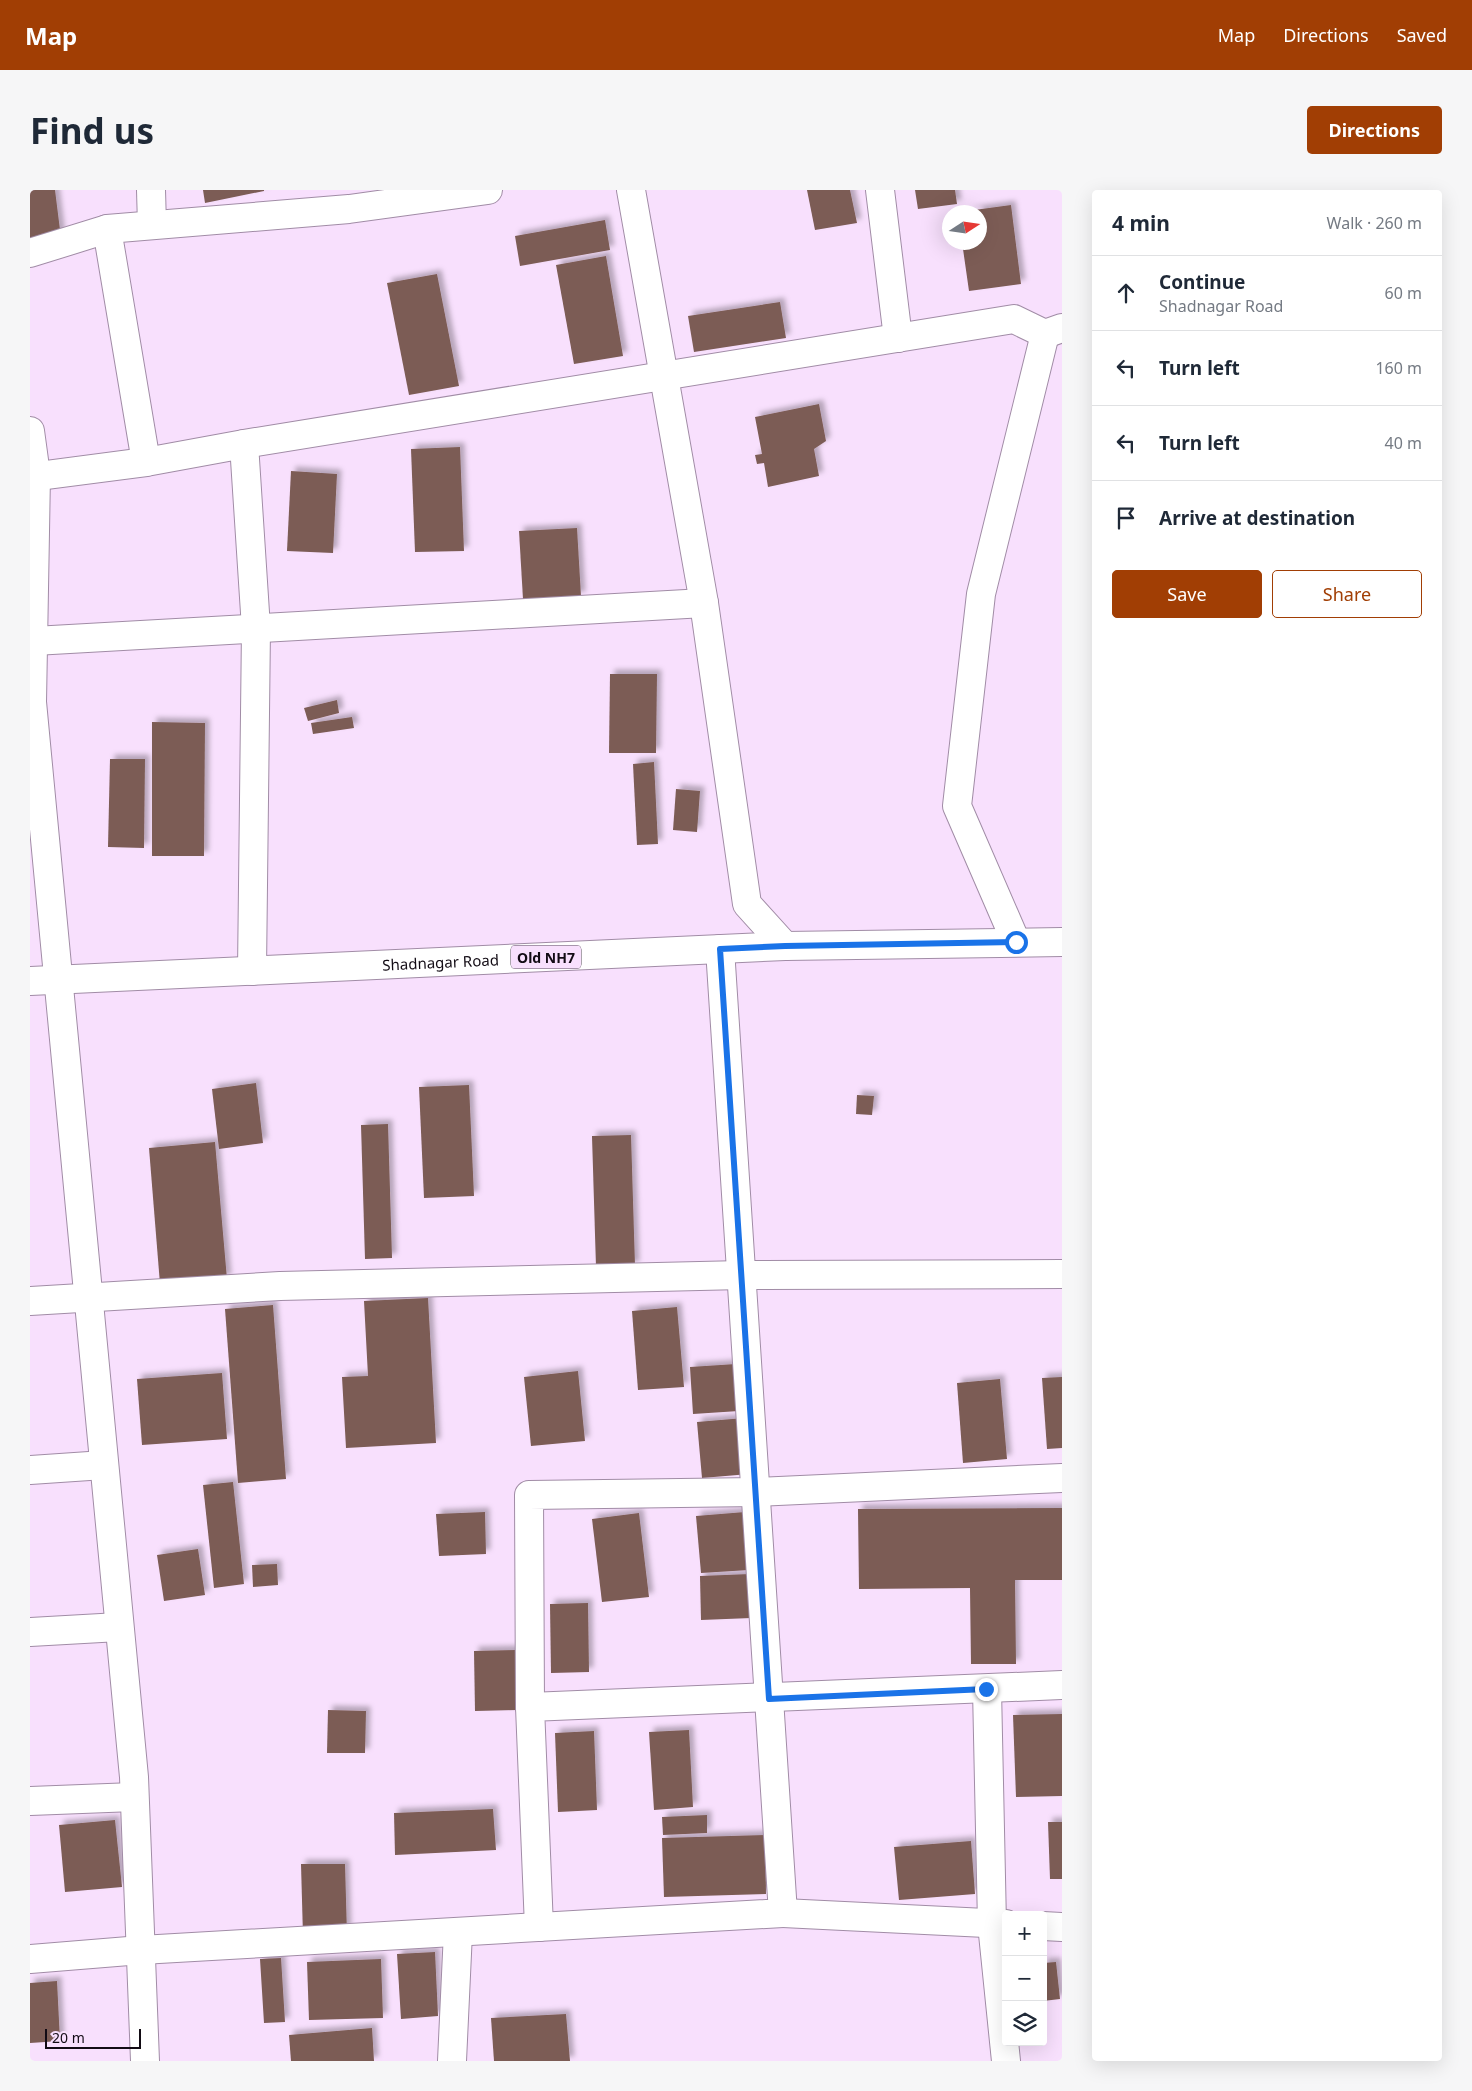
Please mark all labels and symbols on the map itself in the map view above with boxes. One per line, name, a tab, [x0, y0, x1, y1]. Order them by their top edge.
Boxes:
north arrow	[942, 205, 987, 250]
route start	[1005, 931, 1028, 954]
road number: Old NH7	[511, 946, 581, 969]
street label: Shadnagar Road	[382, 949, 499, 975]
route end	[975, 1678, 998, 1701]
scale bar	[45, 2026, 141, 2049]

